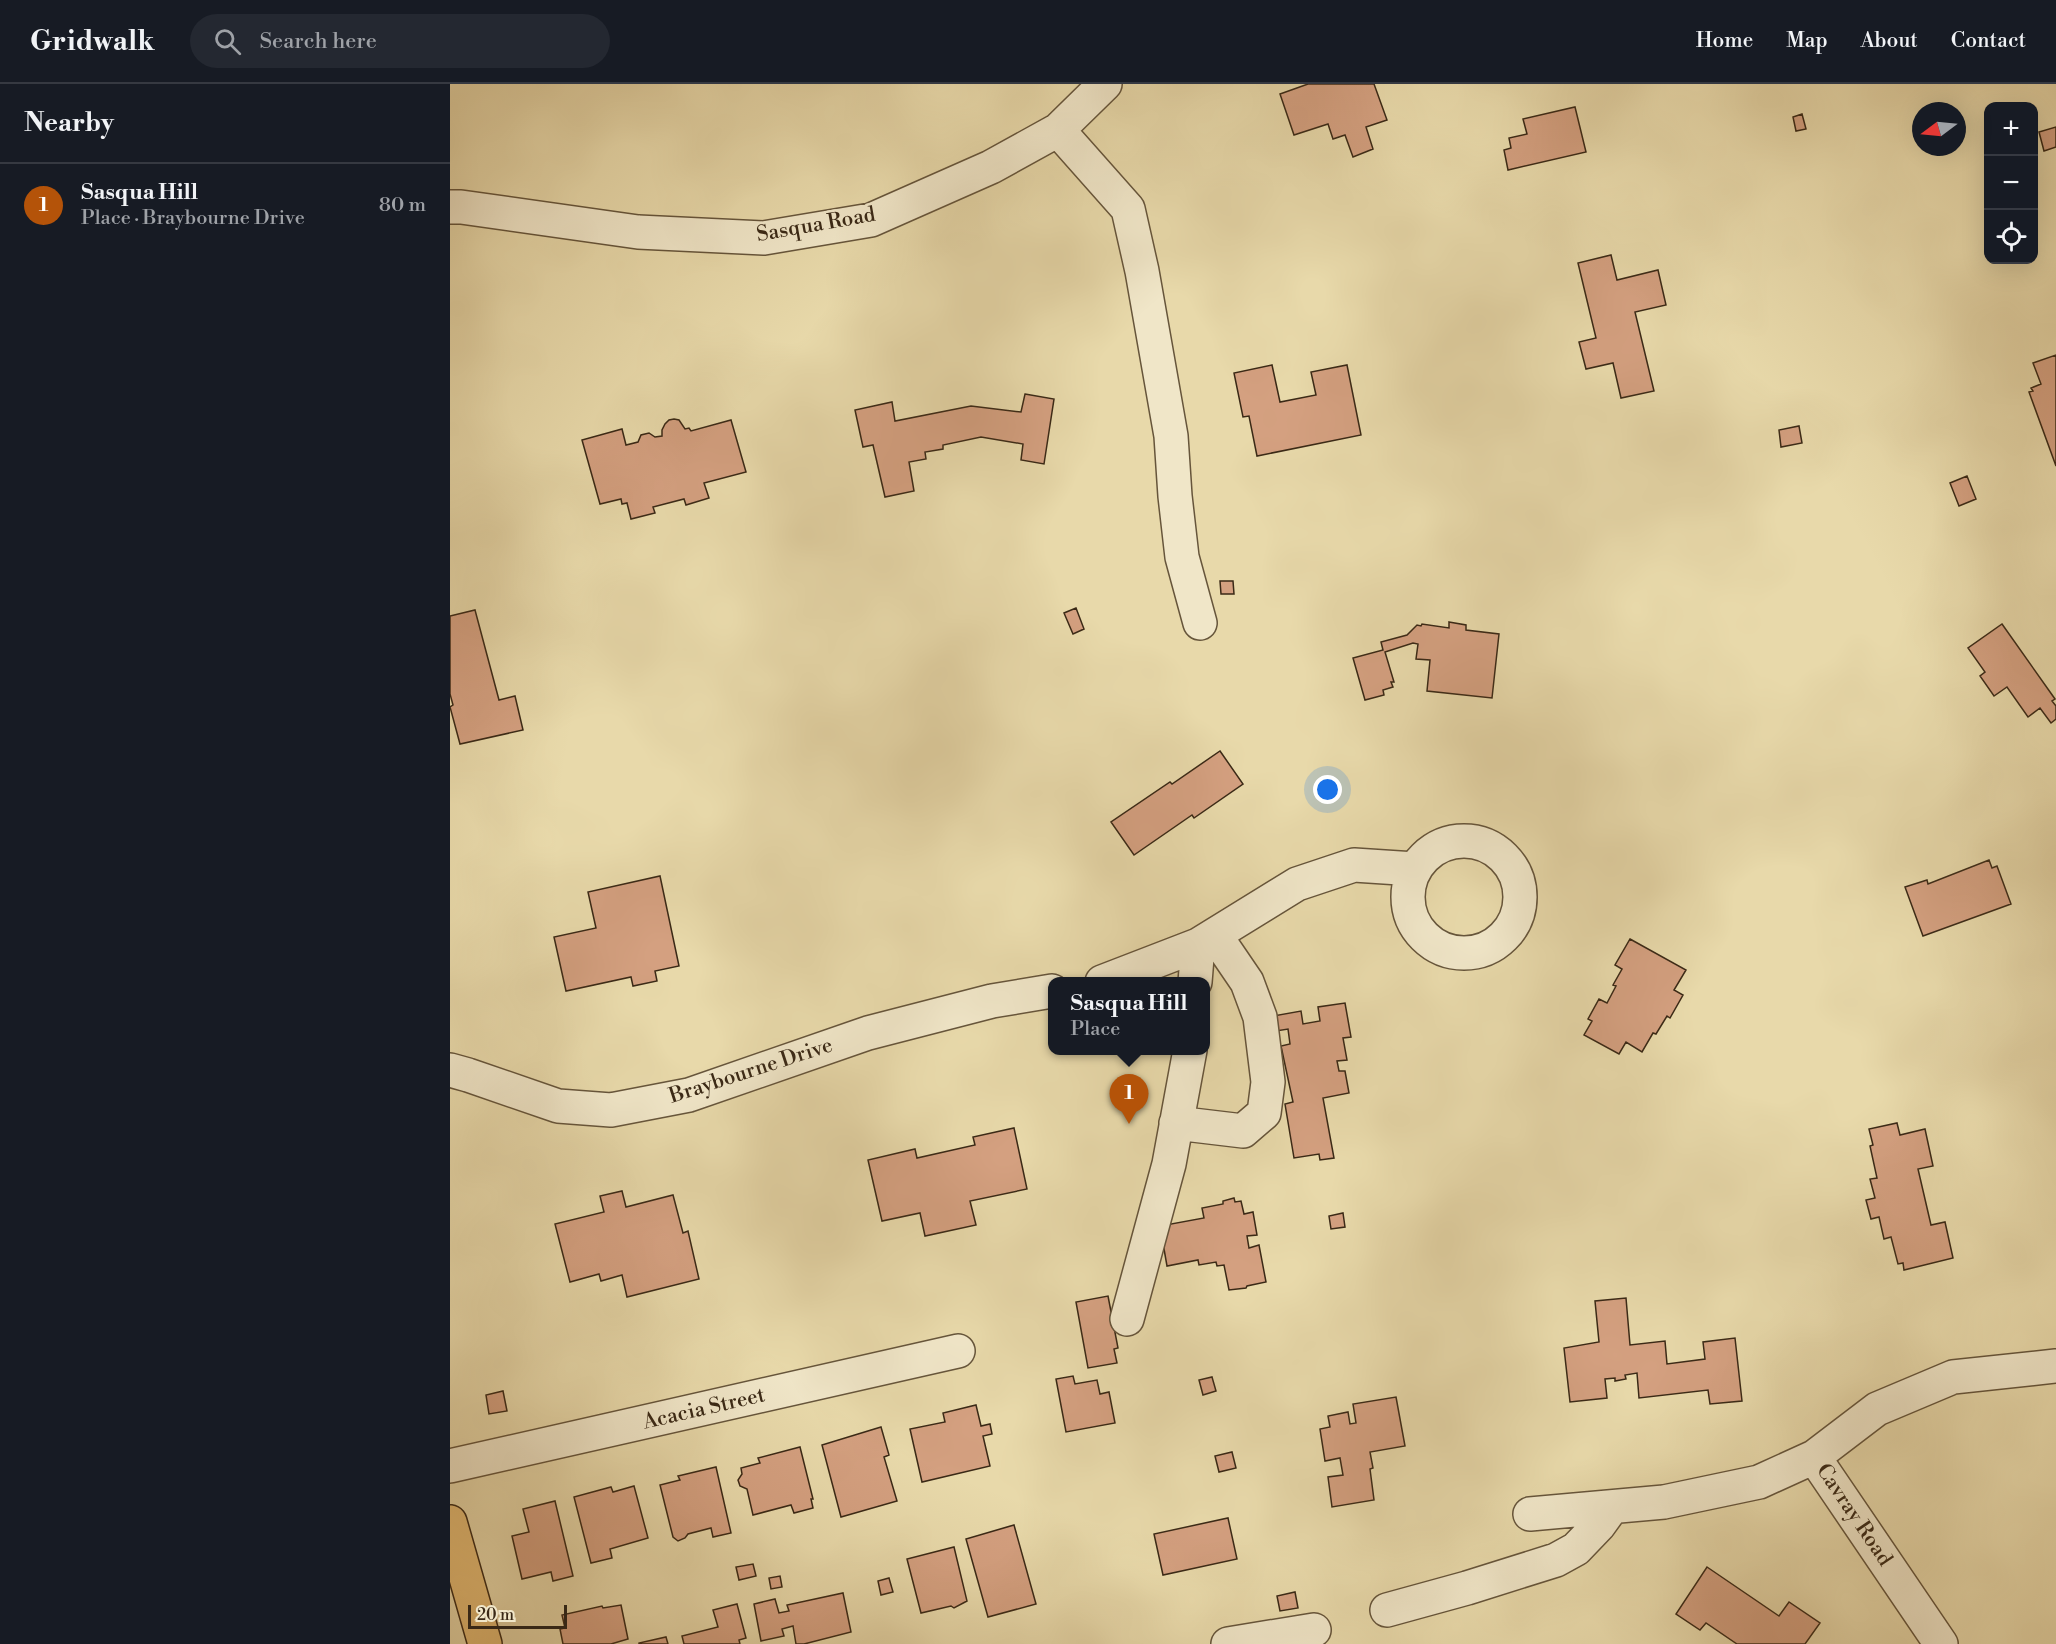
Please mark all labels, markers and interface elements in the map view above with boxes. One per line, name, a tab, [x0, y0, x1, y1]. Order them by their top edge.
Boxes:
search box	[190, 14, 610, 68]
text: Gridwalk	[30, 24, 154, 59]
icon: search	[211, 25, 244, 58]
text: Search here	[259, 28, 377, 55]
text: Home	[1696, 28, 1753, 54]
text: Map	[1786, 28, 1828, 54]
text: About	[1861, 28, 1918, 54]
text: Contact	[1951, 28, 2026, 54]
north arrow	[1912, 102, 1966, 156]
map controls	[1984, 102, 2038, 264]
button: +	[1984, 102, 2038, 156]
text: Nearby	[24, 107, 114, 139]
button: −	[1984, 156, 2038, 210]
text: Sasqua Hill	[81, 179, 198, 206]
text: 1	[39, 193, 48, 218]
text: 80 m	[379, 193, 426, 218]
street label: Sasqua Road	[754, 202, 878, 248]
text: Place · Braybourne Drive	[81, 206, 305, 231]
button: locate	[1984, 210, 2038, 264]
your location	[1313, 775, 1342, 804]
popup	[1048, 977, 1210, 1055]
text: Sasqua Hill	[1071, 990, 1187, 1017]
text: Place	[1071, 1017, 1120, 1042]
street label: Braybourne Drive	[665, 1032, 836, 1110]
pin: 1	[1110, 1074, 1148, 1124]
street label: Acacia Street	[639, 1382, 768, 1436]
street label: Cavray Road	[1810, 1459, 1898, 1571]
scale bar	[468, 1602, 567, 1630]
text: 20 m	[477, 1605, 514, 1625]

